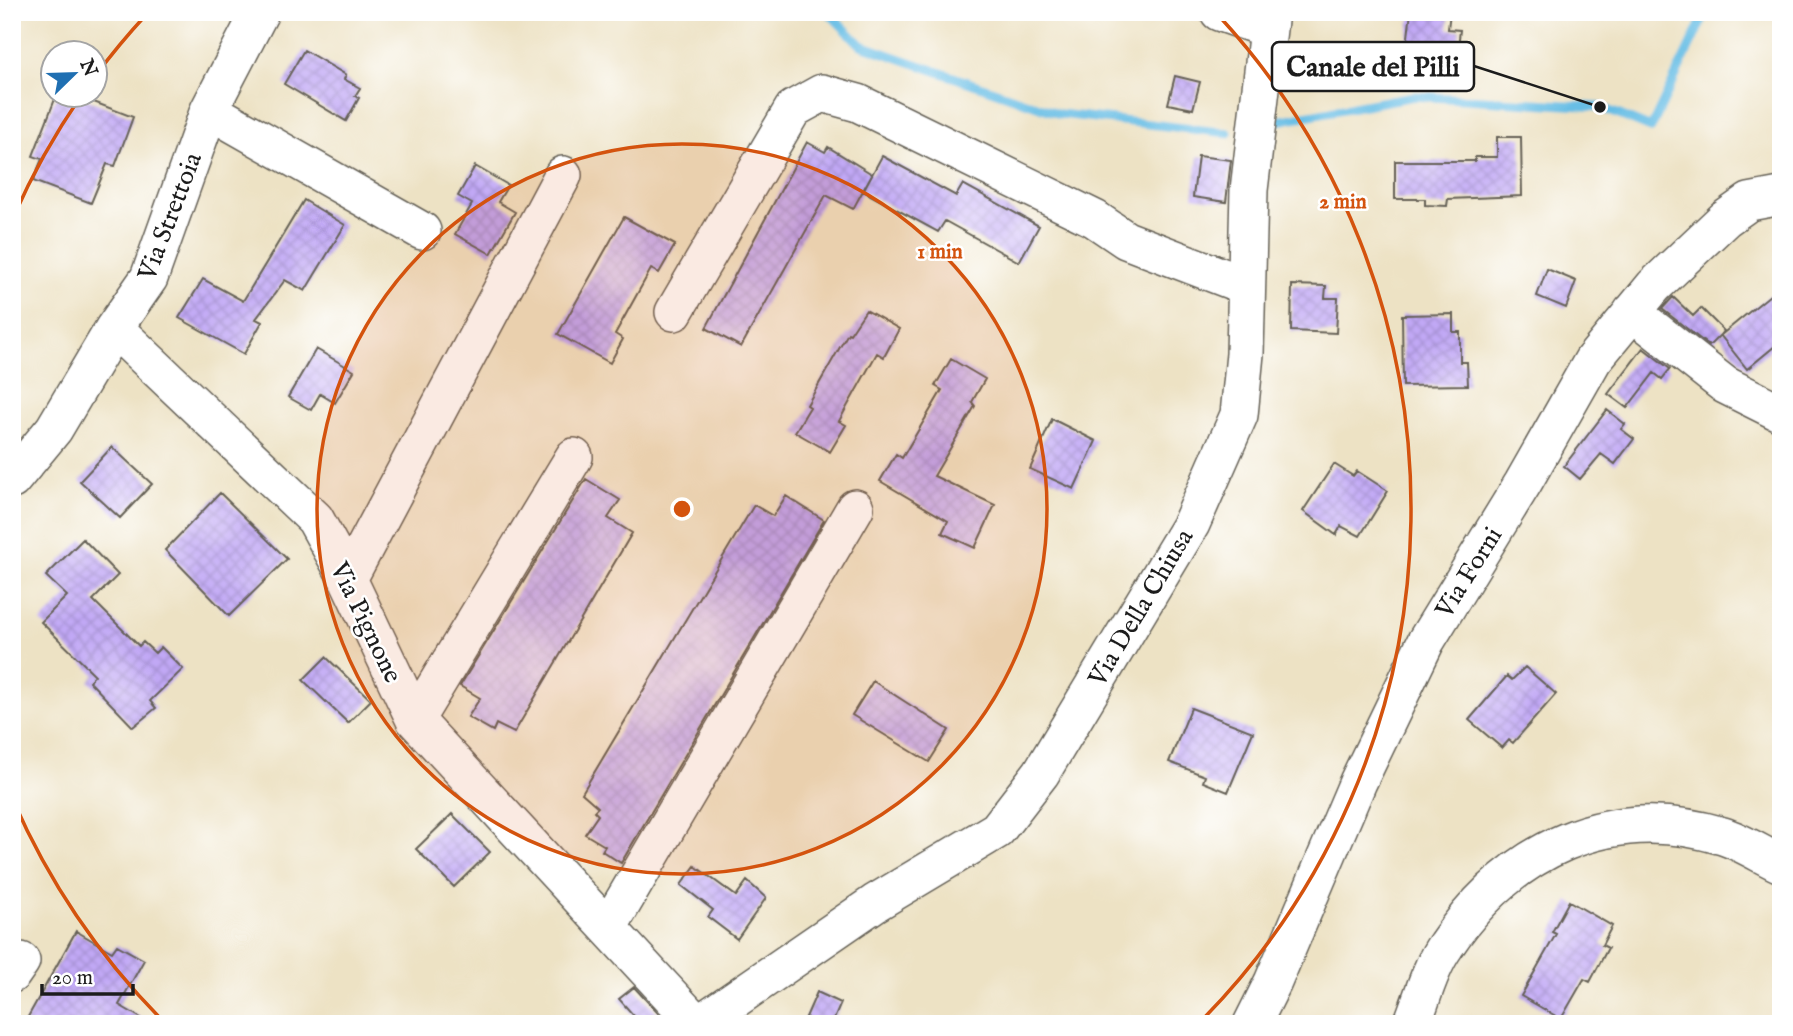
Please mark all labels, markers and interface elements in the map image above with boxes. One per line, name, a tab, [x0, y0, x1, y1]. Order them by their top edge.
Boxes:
north arrow	[38, 38, 108, 108]
callout: Canale del Pilli	[1272, 42, 1474, 91]
text: Canale del Pilli	[1286, 51, 1460, 86]
text: N	[73, 55, 102, 81]
street label: Via Strettoia	[131, 147, 210, 286]
text: 2 min	[1319, 189, 1367, 216]
text: 1 min	[917, 239, 963, 266]
centre of rings	[670, 497, 694, 521]
street label: Via Forni	[1428, 521, 1510, 625]
street label: Via Della Chiusa	[1081, 522, 1202, 693]
street label: Via Pignone	[322, 556, 409, 689]
scale bar	[42, 952, 133, 996]
text: 20 m	[52, 965, 93, 992]

